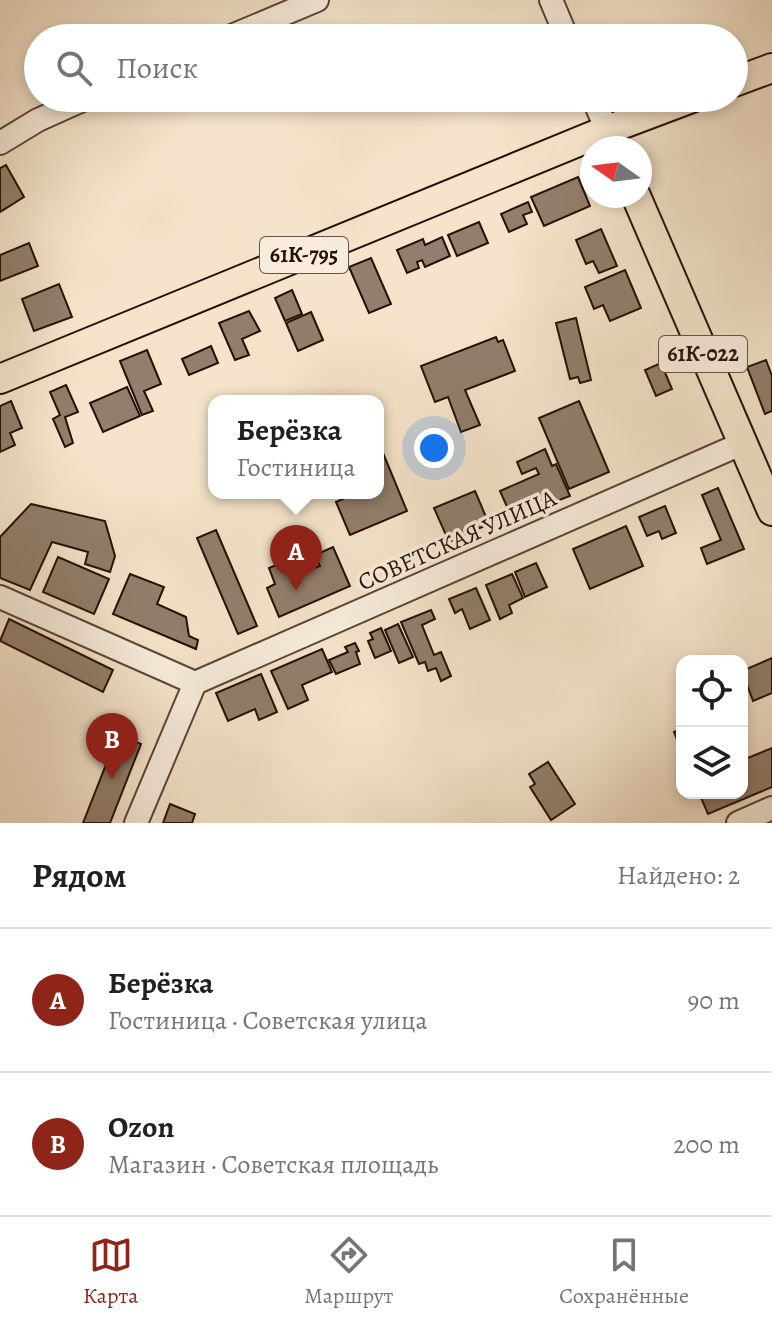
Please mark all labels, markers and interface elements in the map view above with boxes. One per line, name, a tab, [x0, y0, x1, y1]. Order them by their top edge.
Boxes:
search box	[24, 24, 748, 112]
icon: search	[52, 46, 96, 90]
text: Поиск	[116, 48, 198, 88]
north arrow	[580, 136, 652, 208]
road number: 61К-795	[260, 237, 348, 273]
road number: 61К-022	[659, 336, 747, 372]
popup	[208, 395, 384, 499]
text: Берёзка	[236, 410, 342, 450]
your location	[414, 428, 454, 468]
text: Гостиница	[236, 450, 356, 485]
street label: СОВЕТСКАЯ УЛИЦА	[353, 482, 562, 598]
pin: A	[270, 525, 322, 591]
map controls	[676, 655, 748, 799]
button: locate	[676, 655, 748, 727]
pin: B	[86, 713, 138, 779]
button: layers	[676, 727, 748, 799]
text: Рядом	[32, 852, 126, 899]
text: Найдено: 2	[617, 858, 740, 893]
text: Берёзка	[108, 963, 214, 1003]
text: A	[50, 983, 66, 1018]
text: 90 m	[688, 983, 740, 1018]
text: Гостиница · Советская улица	[108, 1003, 427, 1038]
text: Ozon	[108, 1107, 174, 1147]
text: B	[50, 1127, 66, 1162]
text: 200 m	[673, 1127, 740, 1162]
text: Магазин · Советская площадь	[108, 1147, 438, 1182]
tab: Карта	[83, 1233, 138, 1311]
tab: Маршрут	[304, 1233, 393, 1311]
tab: Сохранённые	[559, 1233, 689, 1311]

